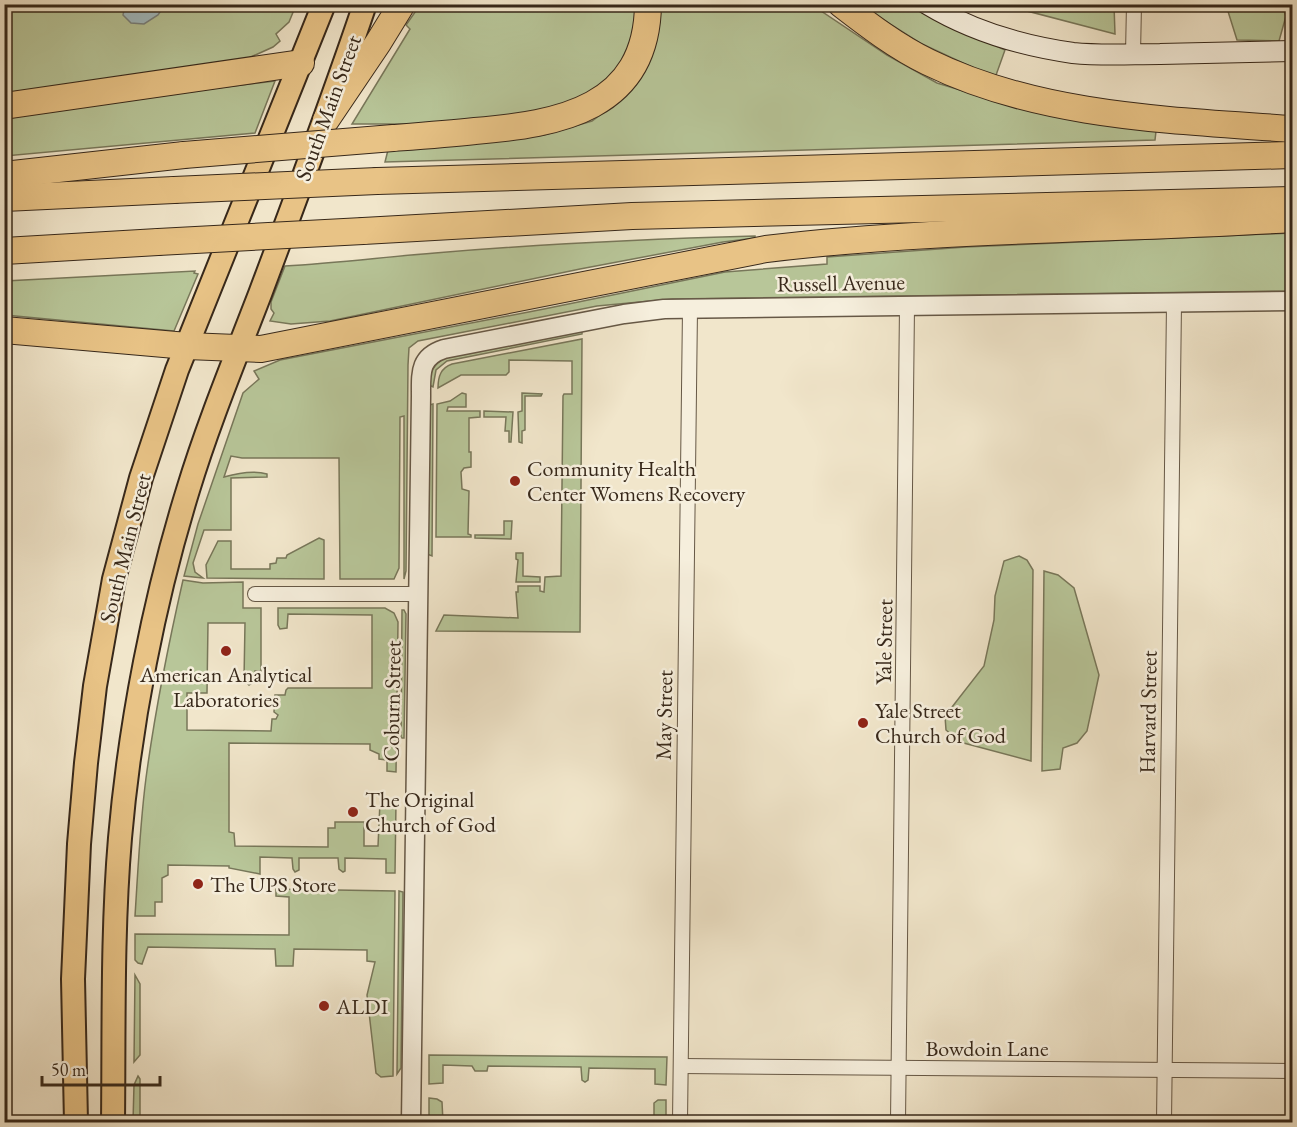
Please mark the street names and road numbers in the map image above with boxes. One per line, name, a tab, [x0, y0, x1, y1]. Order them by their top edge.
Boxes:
street label: South Main Street	[288, 31, 368, 185]
street label: Russell Avenue	[777, 267, 906, 299]
street label: South Main Street	[92, 470, 158, 626]
street label: Yale Street	[869, 599, 899, 685]
street label: Coburn Street	[376, 640, 408, 762]
street label: Harvard Street	[1132, 650, 1164, 774]
street label: May Street	[649, 670, 679, 760]
street label: Bowdoin Lane	[925, 1034, 1049, 1063]

